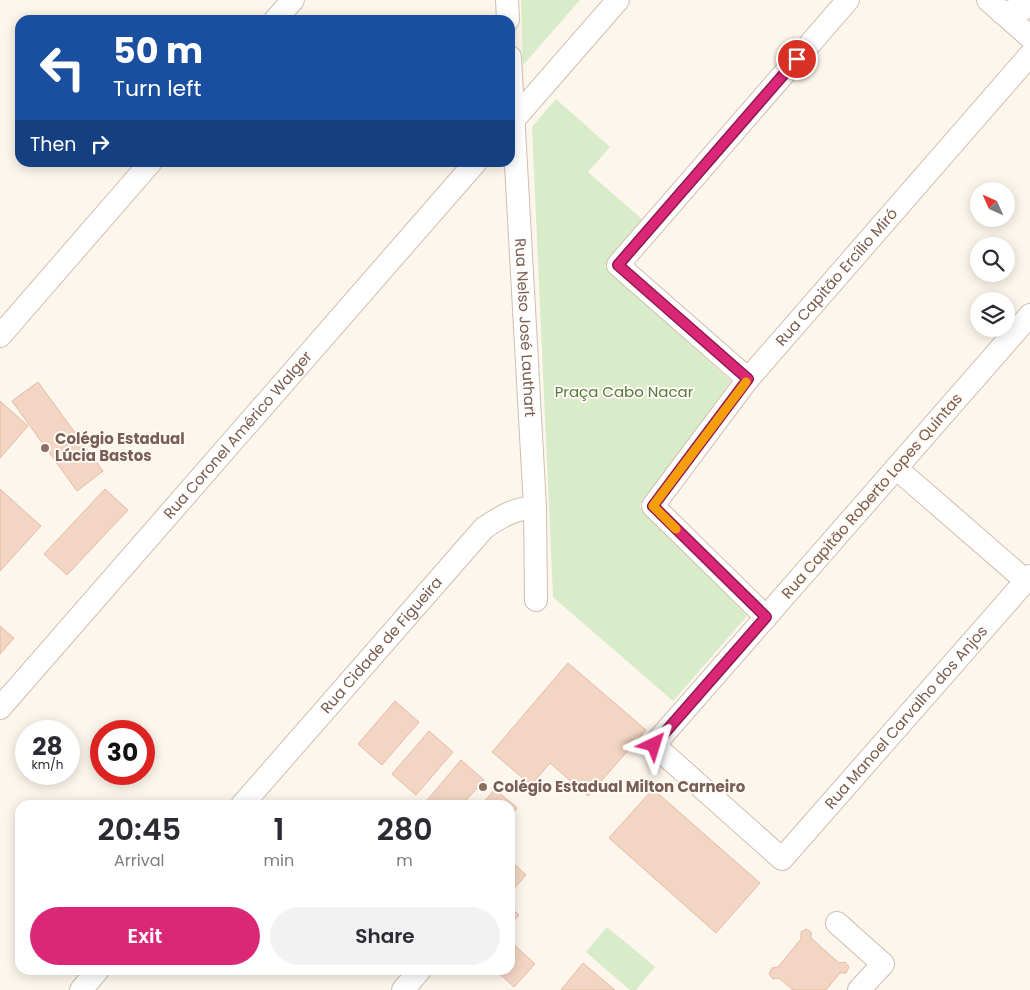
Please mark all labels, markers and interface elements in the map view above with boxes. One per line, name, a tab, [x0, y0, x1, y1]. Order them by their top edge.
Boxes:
text: 50 m	[113, 26, 203, 75]
icon: left	[30, 35, 95, 100]
pin	[776, 38, 818, 80]
icon: arrive	[783, 45, 811, 73]
text: Turn left	[113, 73, 201, 104]
icon: right	[86, 130, 114, 158]
text: Then	[30, 131, 76, 158]
north arrow	[970, 182, 1015, 228]
map controls	[970, 182, 1015, 337]
street label: Rua Capitão Ercílio Miró	[770, 203, 902, 350]
button: search	[970, 237, 1015, 282]
street label: Rua Nelso José Lauthart	[510, 238, 541, 418]
button: layers	[970, 292, 1015, 337]
street label: Rua Coronel Américo Walger	[158, 346, 317, 523]
park label: Praça Cabo Nacar	[555, 381, 694, 402]
street label: Rua Capitão Roberto Lopes Quintas	[776, 388, 967, 603]
place label: Colégio Estadual Lúcia Bastos	[55, 428, 185, 466]
marker: Colégio Estadual Lúcia Bastos	[39, 442, 51, 454]
street label: Rua Cidade de Figueira	[316, 572, 447, 718]
street label: Rua Manoel Carvalho dos Anjos	[820, 621, 992, 813]
position arrow	[627, 718, 679, 770]
speed limit sign: 30	[90, 720, 155, 785]
text: 28	[32, 729, 63, 764]
text: km/h	[32, 756, 63, 773]
place label: Colégio Estadual Milton Carneiro	[493, 776, 746, 797]
marker: Colégio Estadual Milton Carneiro	[477, 781, 489, 793]
text: 20:45	[97, 808, 181, 851]
text: 1	[273, 808, 284, 851]
text: 280	[377, 808, 433, 851]
text: Arrival	[114, 849, 164, 872]
text: min	[264, 849, 294, 872]
text: m	[396, 849, 413, 872]
button: Exit	[30, 907, 260, 965]
button: Share	[270, 907, 500, 965]

